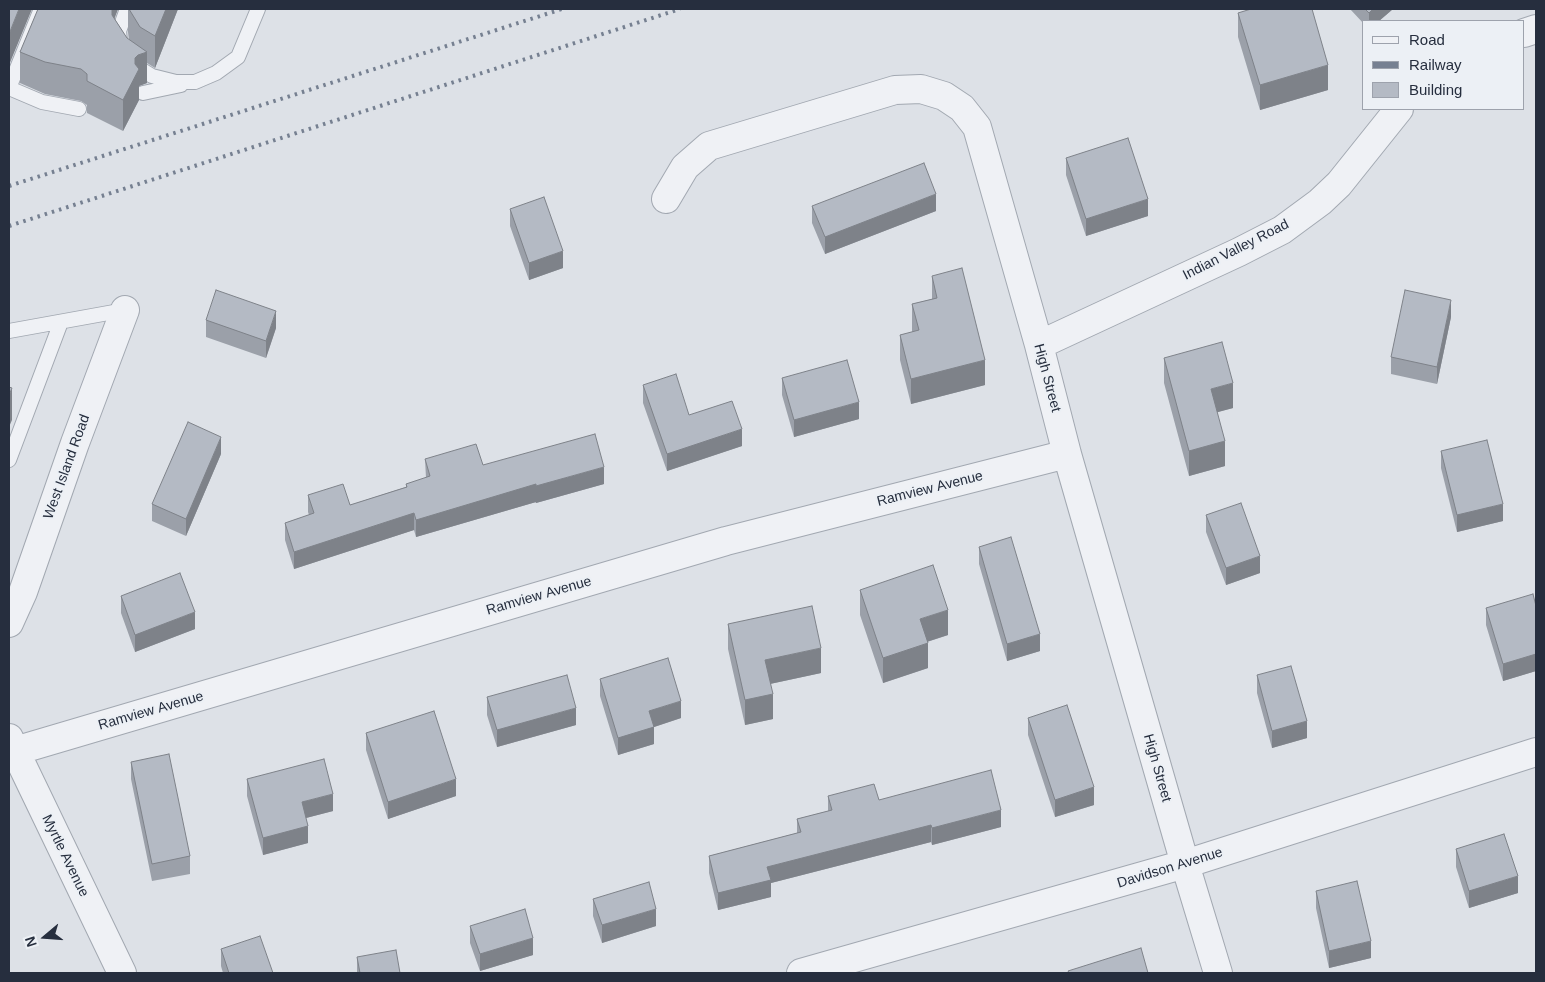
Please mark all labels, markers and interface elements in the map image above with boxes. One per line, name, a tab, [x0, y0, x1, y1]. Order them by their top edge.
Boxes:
legend	[1362, 20, 1525, 110]
text: Road	[1409, 31, 1445, 48]
text: Railway	[1409, 56, 1462, 73]
text: Building	[1409, 81, 1462, 98]
street label: Indian Valley Road	[1180, 216, 1292, 284]
street label: High Street	[1030, 342, 1064, 414]
street label: West Island Road	[40, 412, 94, 522]
street label: Ramview Avenue	[875, 468, 985, 510]
street label: Ramview Avenue	[484, 573, 594, 619]
street label: Ramview Avenue	[96, 688, 206, 734]
street label: High Street	[1139, 732, 1175, 804]
street label: Myrtle Avenue	[38, 812, 92, 900]
street label: Davidson Avenue	[1115, 844, 1225, 892]
north arrow	[20, 912, 70, 962]
text: N	[22, 934, 40, 949]

